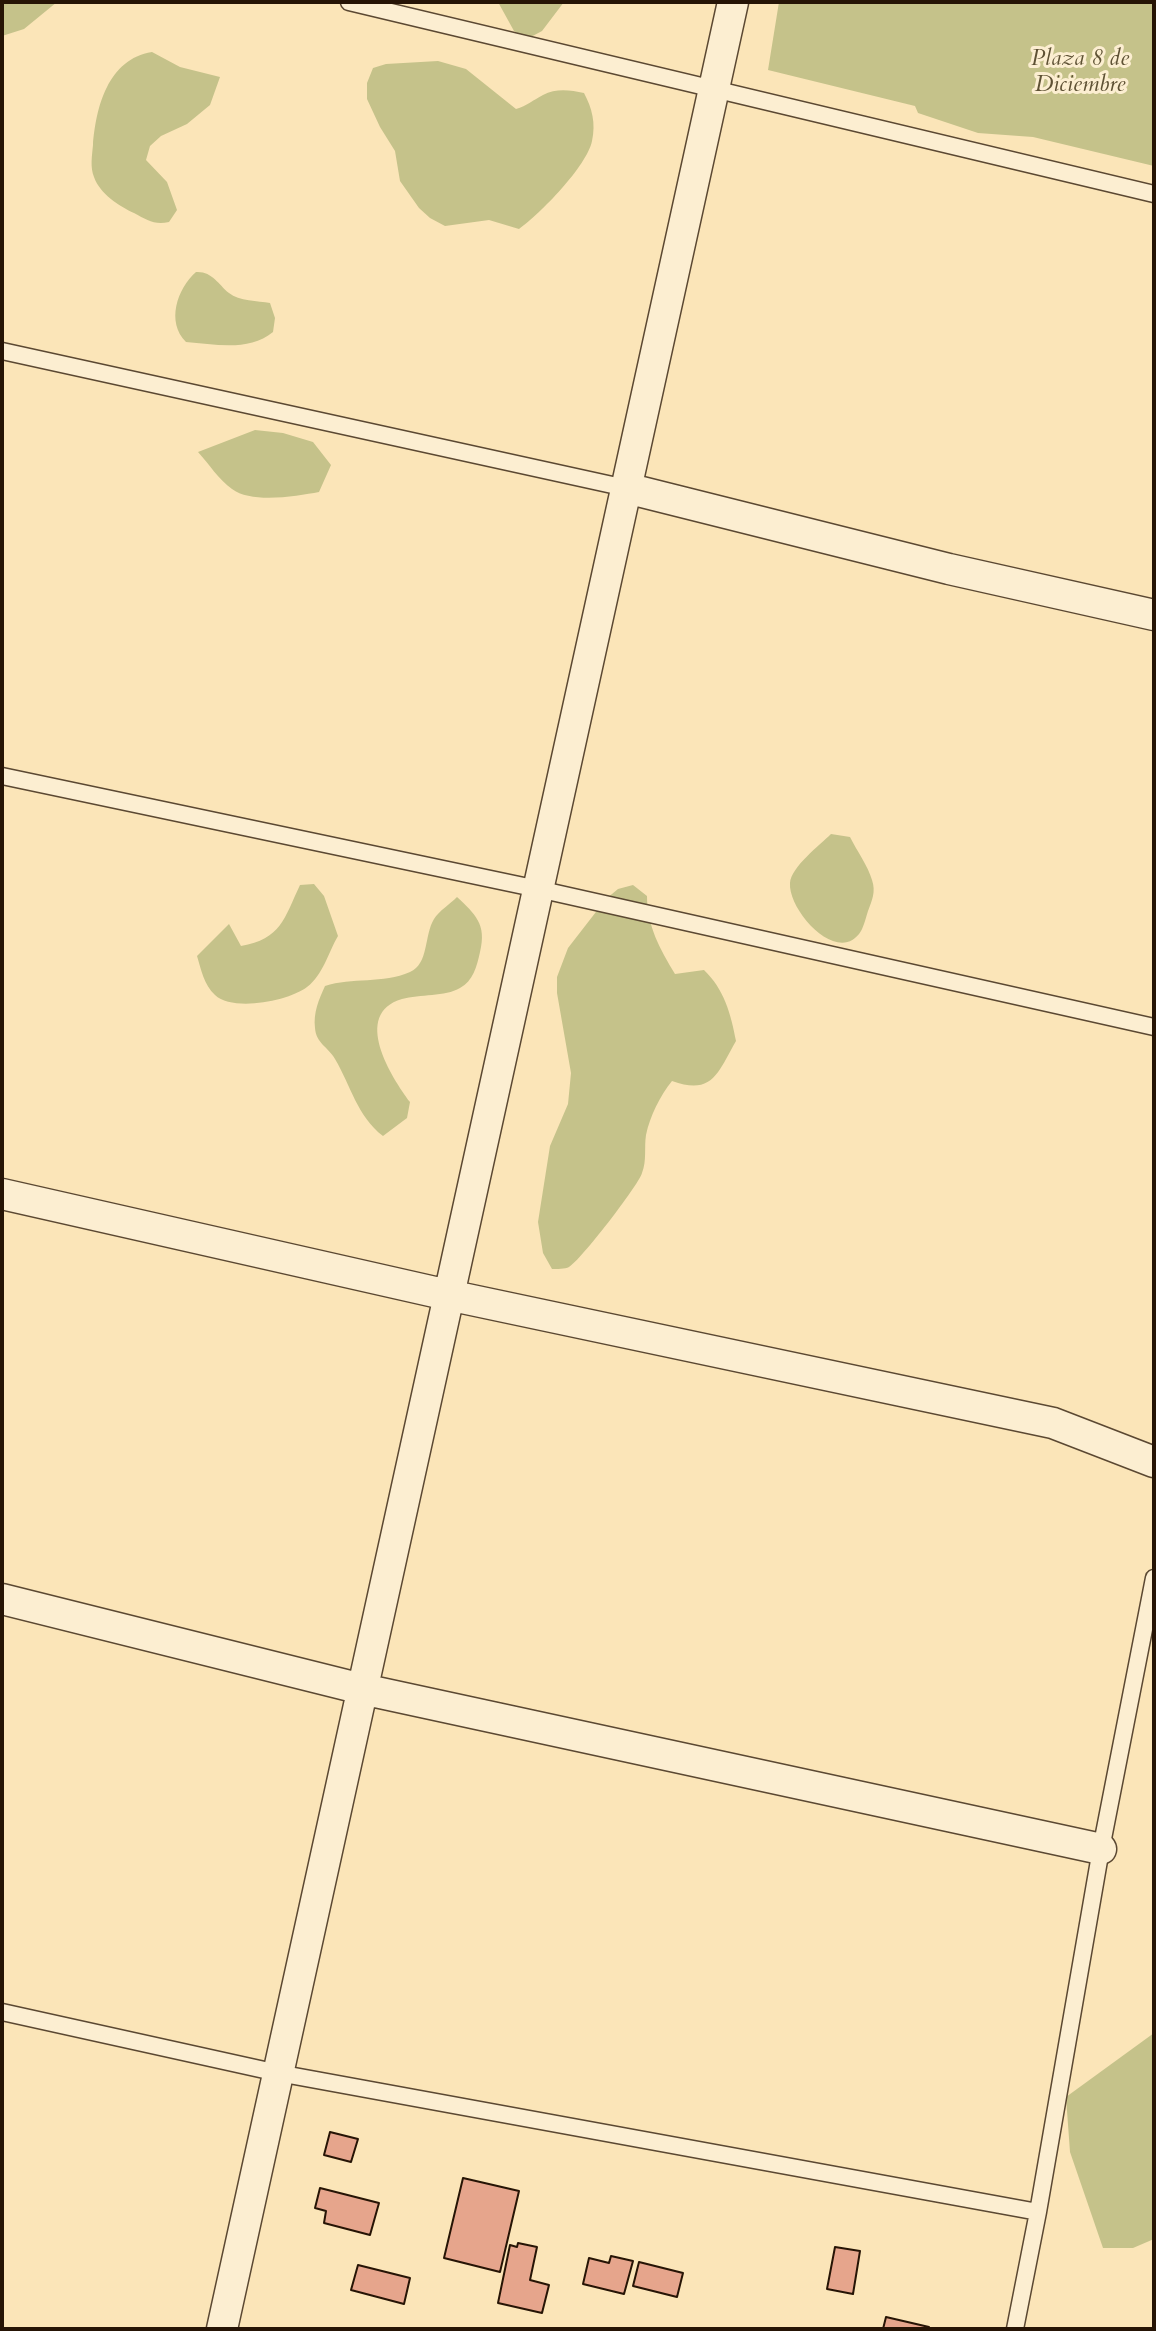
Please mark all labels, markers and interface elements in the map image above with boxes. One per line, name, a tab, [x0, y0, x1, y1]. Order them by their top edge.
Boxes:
park label: Plaza 8 de Diciembre	[1031, 46, 1129, 100]

